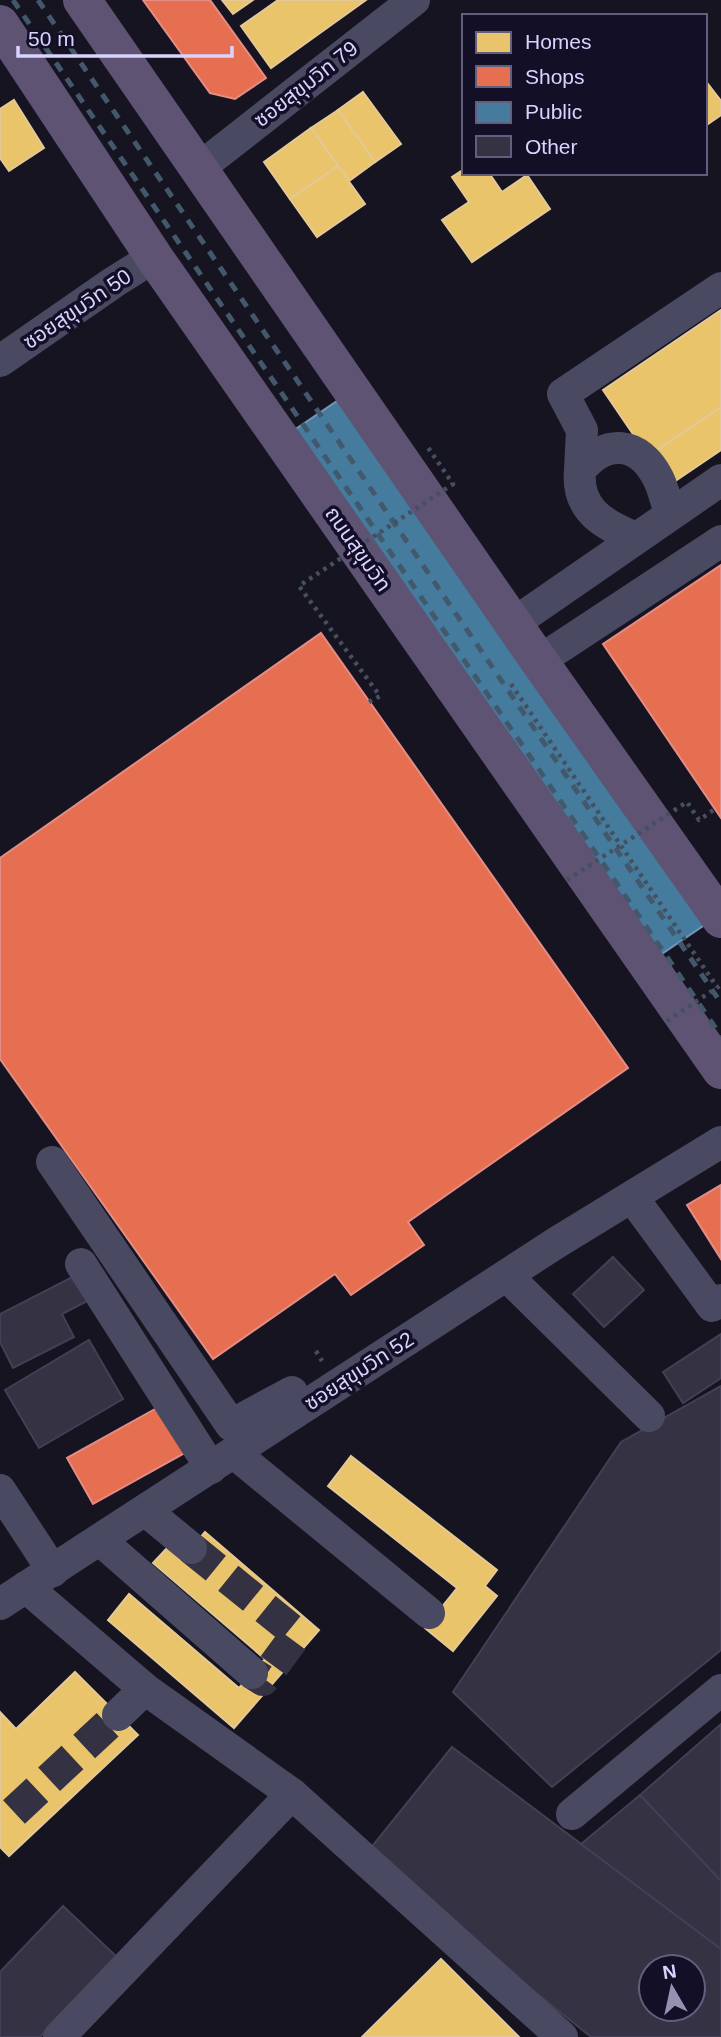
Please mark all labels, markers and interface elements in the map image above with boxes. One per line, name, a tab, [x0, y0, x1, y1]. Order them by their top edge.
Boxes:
scale bar	[18, 14, 231, 58]
legend	[462, 14, 707, 175]
text: 50 m	[28, 27, 75, 50]
text: Homes	[525, 30, 592, 53]
street label: ซอยสุขุมวิท 79	[249, 36, 363, 133]
text: Shops	[525, 65, 585, 88]
text: Public	[525, 100, 582, 123]
text: Other	[525, 135, 578, 158]
street label: ซอยสุขุมวิท 50	[19, 264, 136, 355]
street label: ถนนสุขุมวิท	[319, 502, 396, 597]
street label: ซอยสุขุมวิท 52	[300, 1327, 418, 1416]
north arrow	[637, 1953, 707, 2023]
text: N	[661, 1960, 678, 1983]

